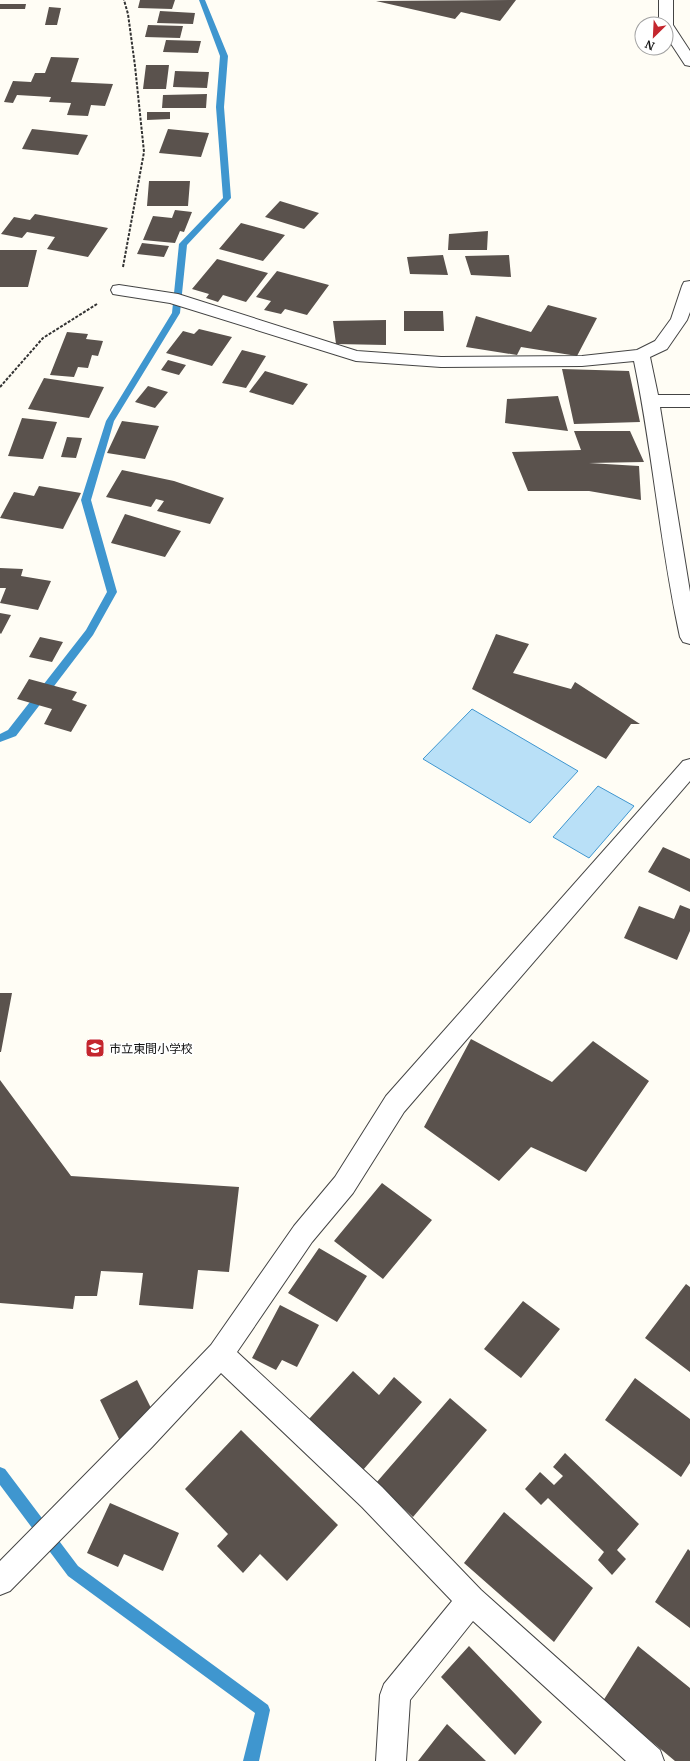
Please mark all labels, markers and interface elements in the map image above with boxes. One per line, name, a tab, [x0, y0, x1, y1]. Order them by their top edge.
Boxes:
north arrow	[634, 16, 674, 56]
text: N	[643, 37, 657, 53]
school or university icon: 市立東間小学校	[84, 1037, 106, 1059]
place label: 市立東間小学校	[109, 1041, 193, 1056]

